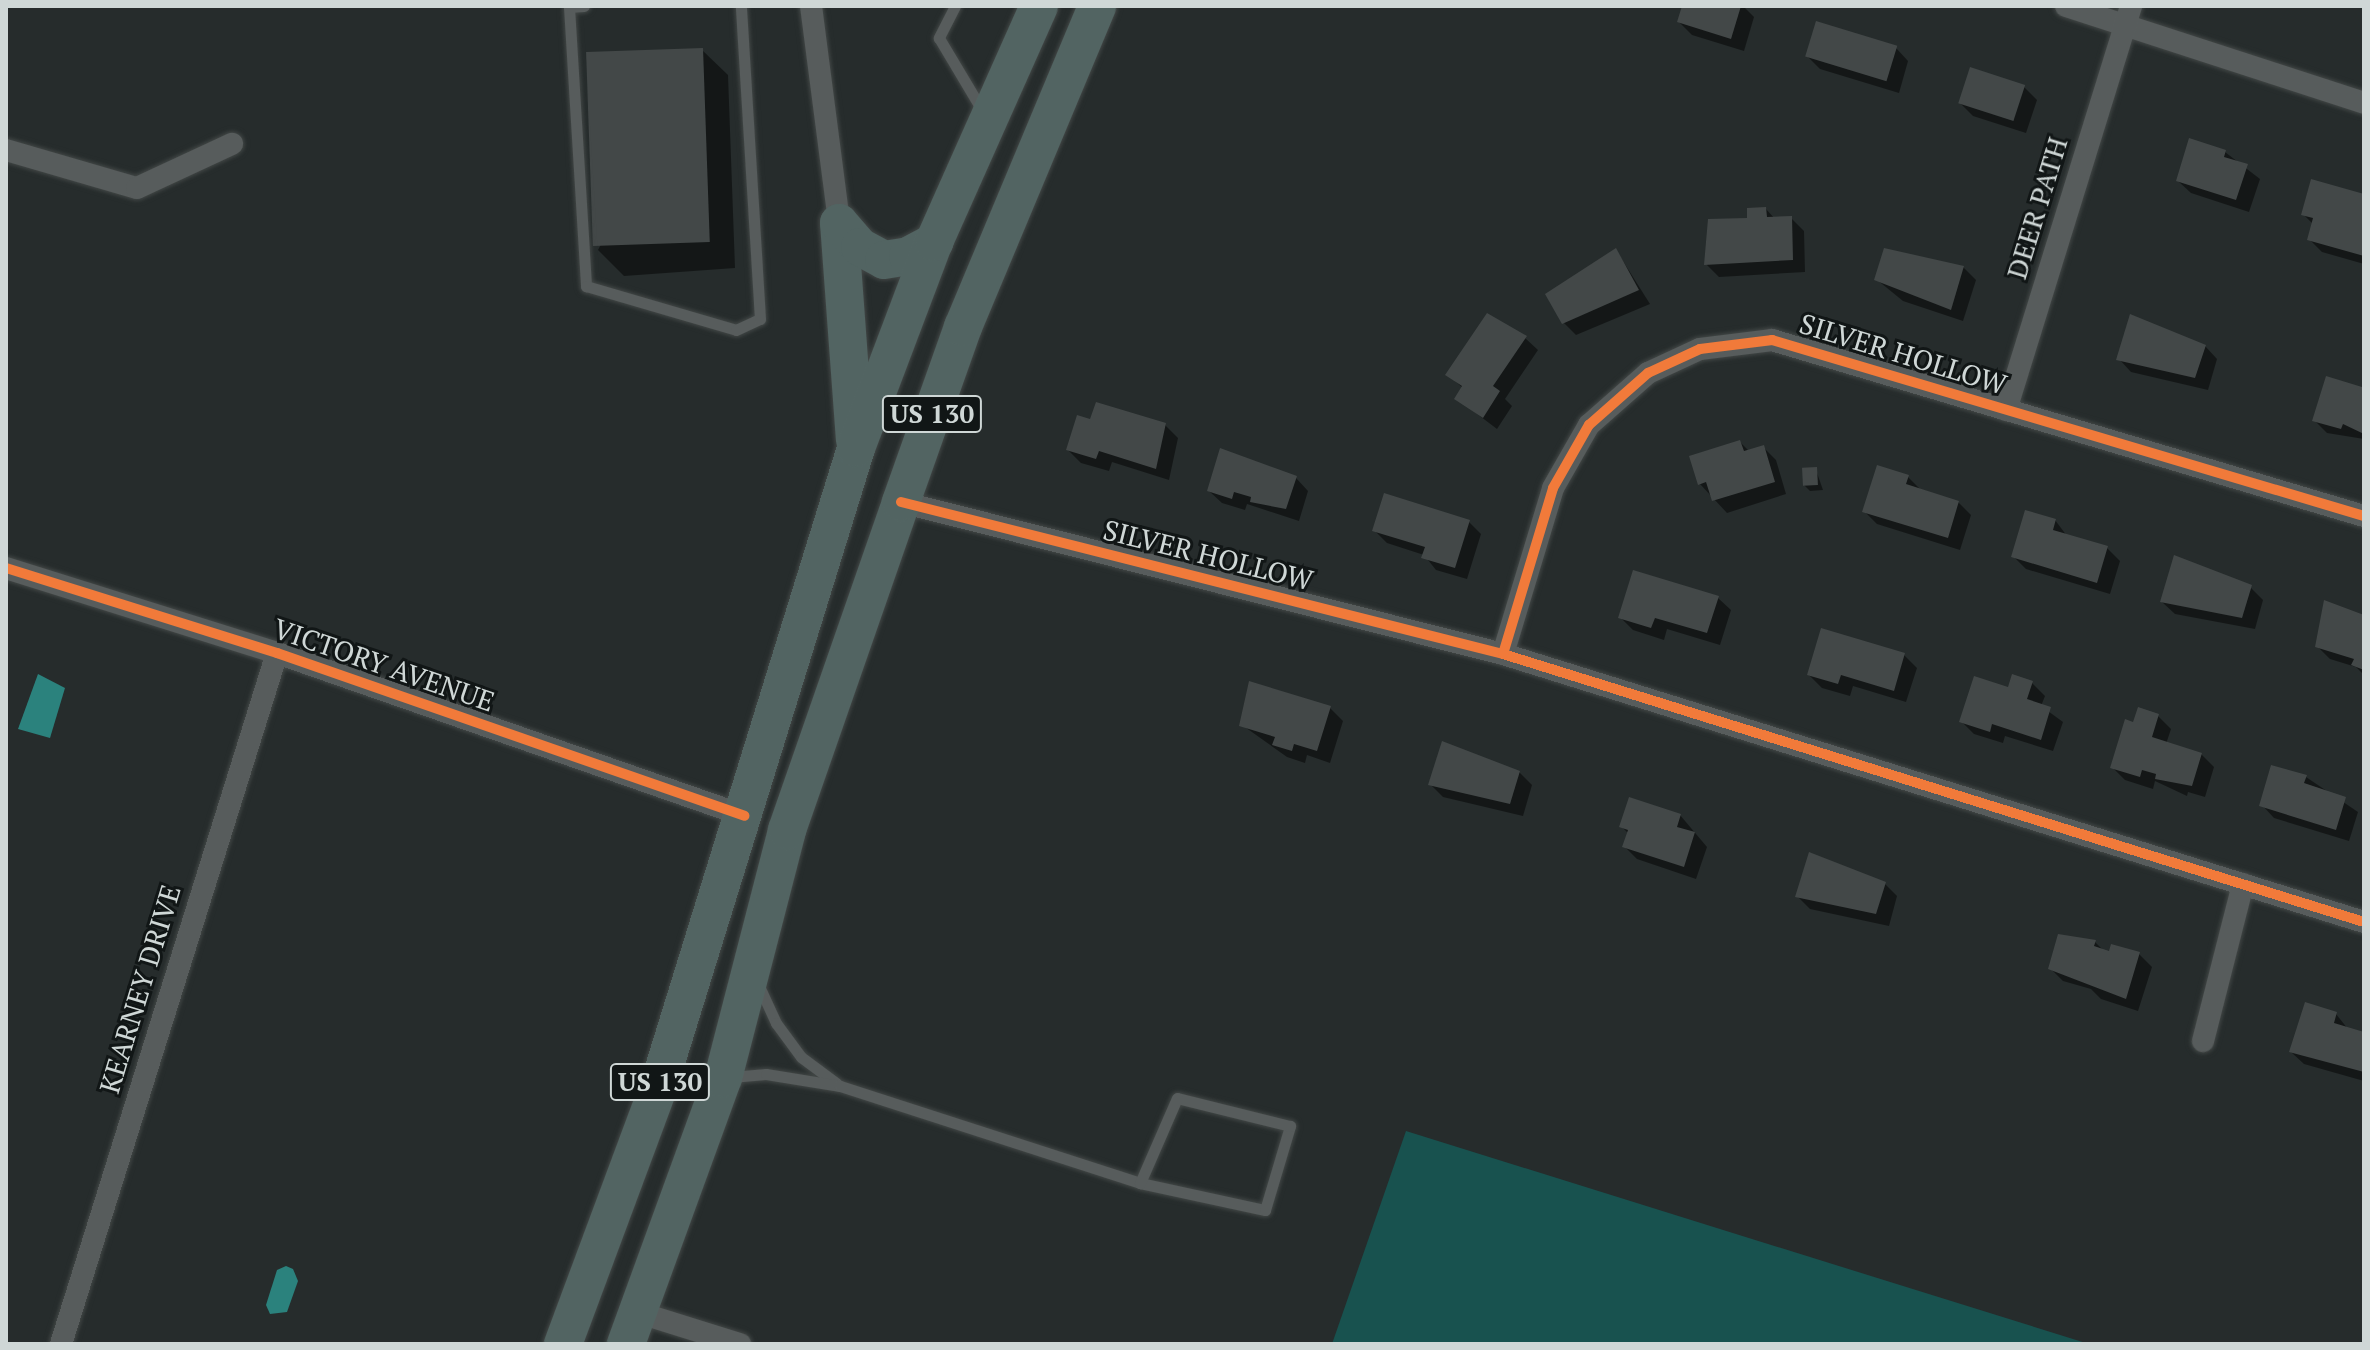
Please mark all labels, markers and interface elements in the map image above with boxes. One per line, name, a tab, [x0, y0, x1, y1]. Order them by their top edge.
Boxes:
street label: DEER PATH	[2000, 133, 2074, 283]
street label: SILVER HOLLOW	[1795, 307, 2011, 401]
road number: US 130	[880, 392, 984, 436]
street label: SILVER HOLLOW	[1100, 513, 1316, 597]
street label: VICTORY AVENUE	[269, 611, 499, 719]
street label: KEARNEY DRIVE	[92, 881, 188, 1097]
road number: US 130	[608, 1060, 712, 1104]

